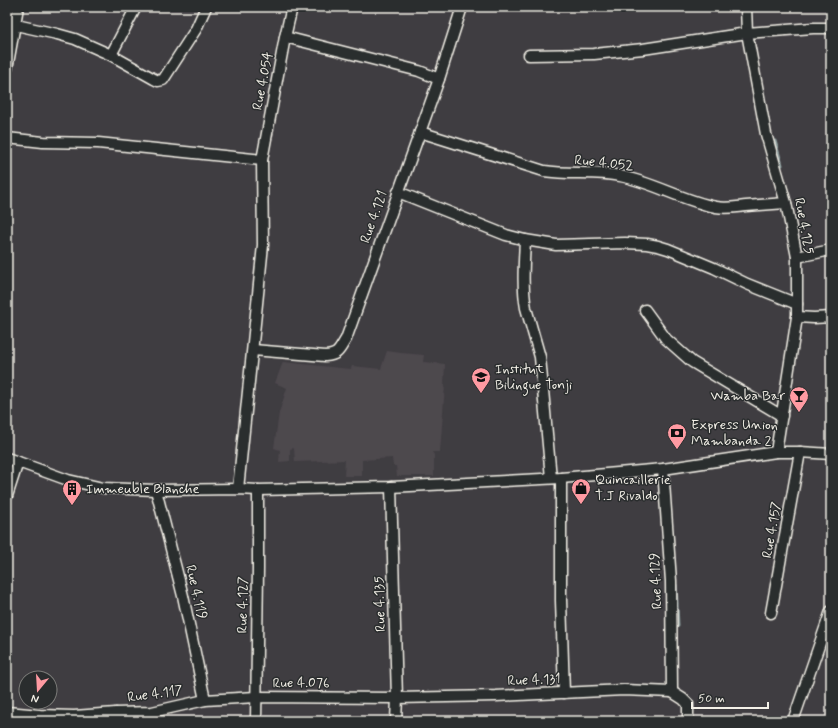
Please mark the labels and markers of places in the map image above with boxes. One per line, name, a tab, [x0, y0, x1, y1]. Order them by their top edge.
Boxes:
place label: Institut Bilingue Tonji	[495, 360, 572, 396]
school or university icon: Institut Bilingue Tonji	[470, 366, 492, 394]
bar icon: Wamba Bar	[788, 385, 810, 413]
place label: Wamba Bar	[711, 387, 785, 405]
place label: Express Union Mambanda 2	[691, 416, 778, 450]
bank icon: Express Union Mambanda 2	[666, 422, 688, 450]
place label: Quincaillerie T.J Rivaldo	[595, 471, 671, 505]
shop icon: Quincaillerie T.J Rivaldo	[570, 477, 592, 505]
building icon: Immeuble Blanche	[61, 478, 83, 506]
place label: Immeuble Blanche	[86, 480, 199, 498]

